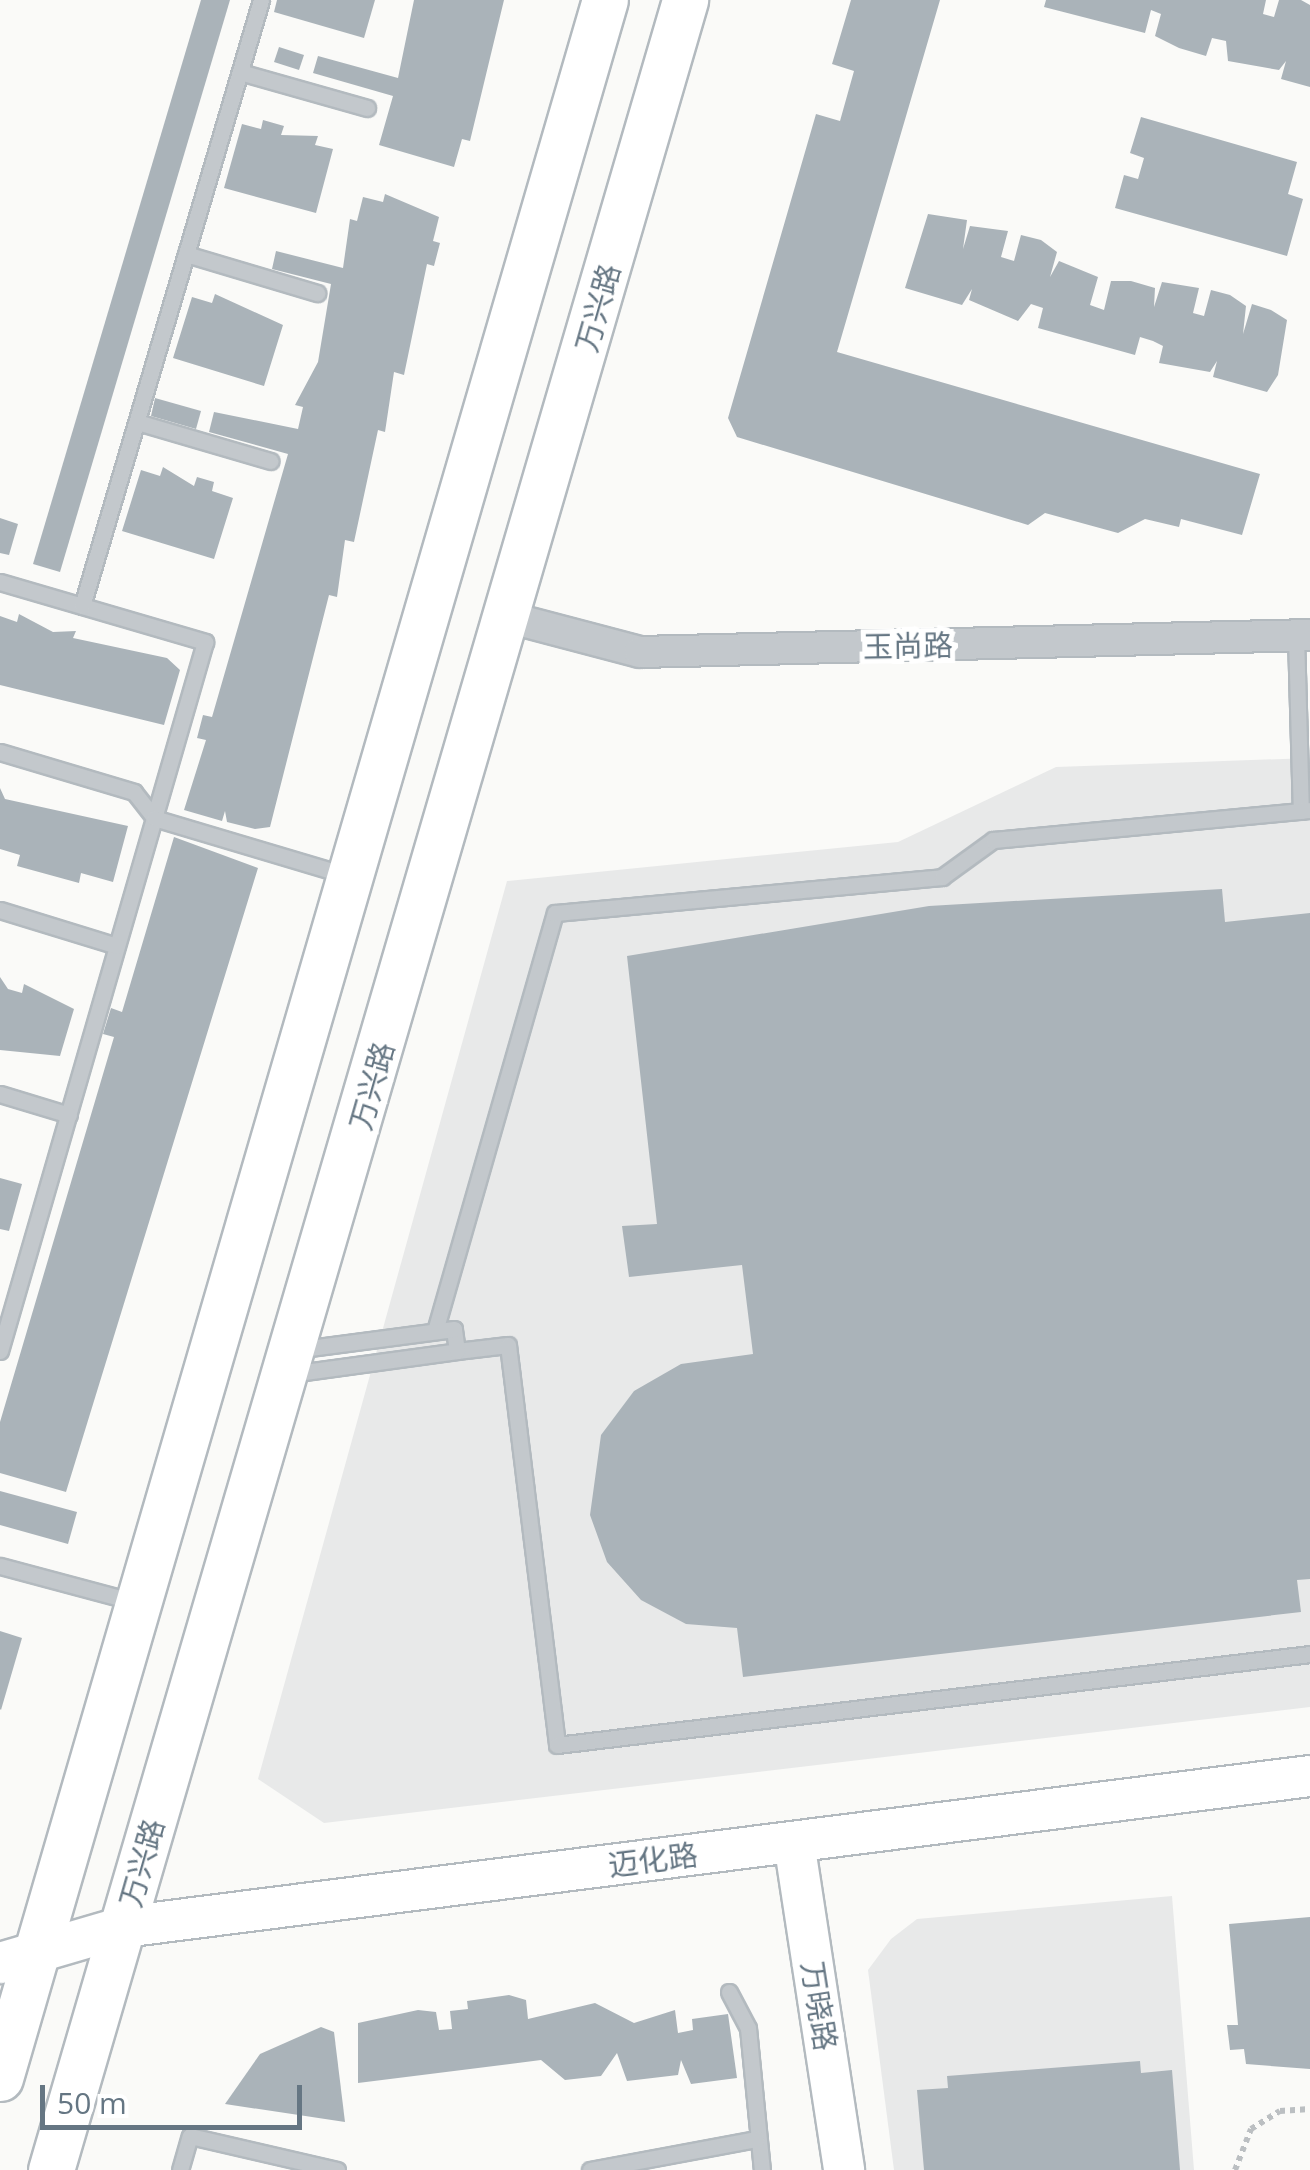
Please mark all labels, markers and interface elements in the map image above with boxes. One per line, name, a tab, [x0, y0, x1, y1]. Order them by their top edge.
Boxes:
street label: 万兴路	[568, 260, 628, 356]
street label: 玉尚路	[863, 627, 953, 665]
street label: 万兴路	[342, 1038, 402, 1134]
street label: 万兴路	[112, 1815, 172, 1911]
street label: 迈化路	[606, 1837, 700, 1883]
street label: 万晓路	[794, 1959, 844, 2053]
scale bar	[45, 2065, 308, 2127]
text: 50 m	[57, 2082, 127, 2123]

